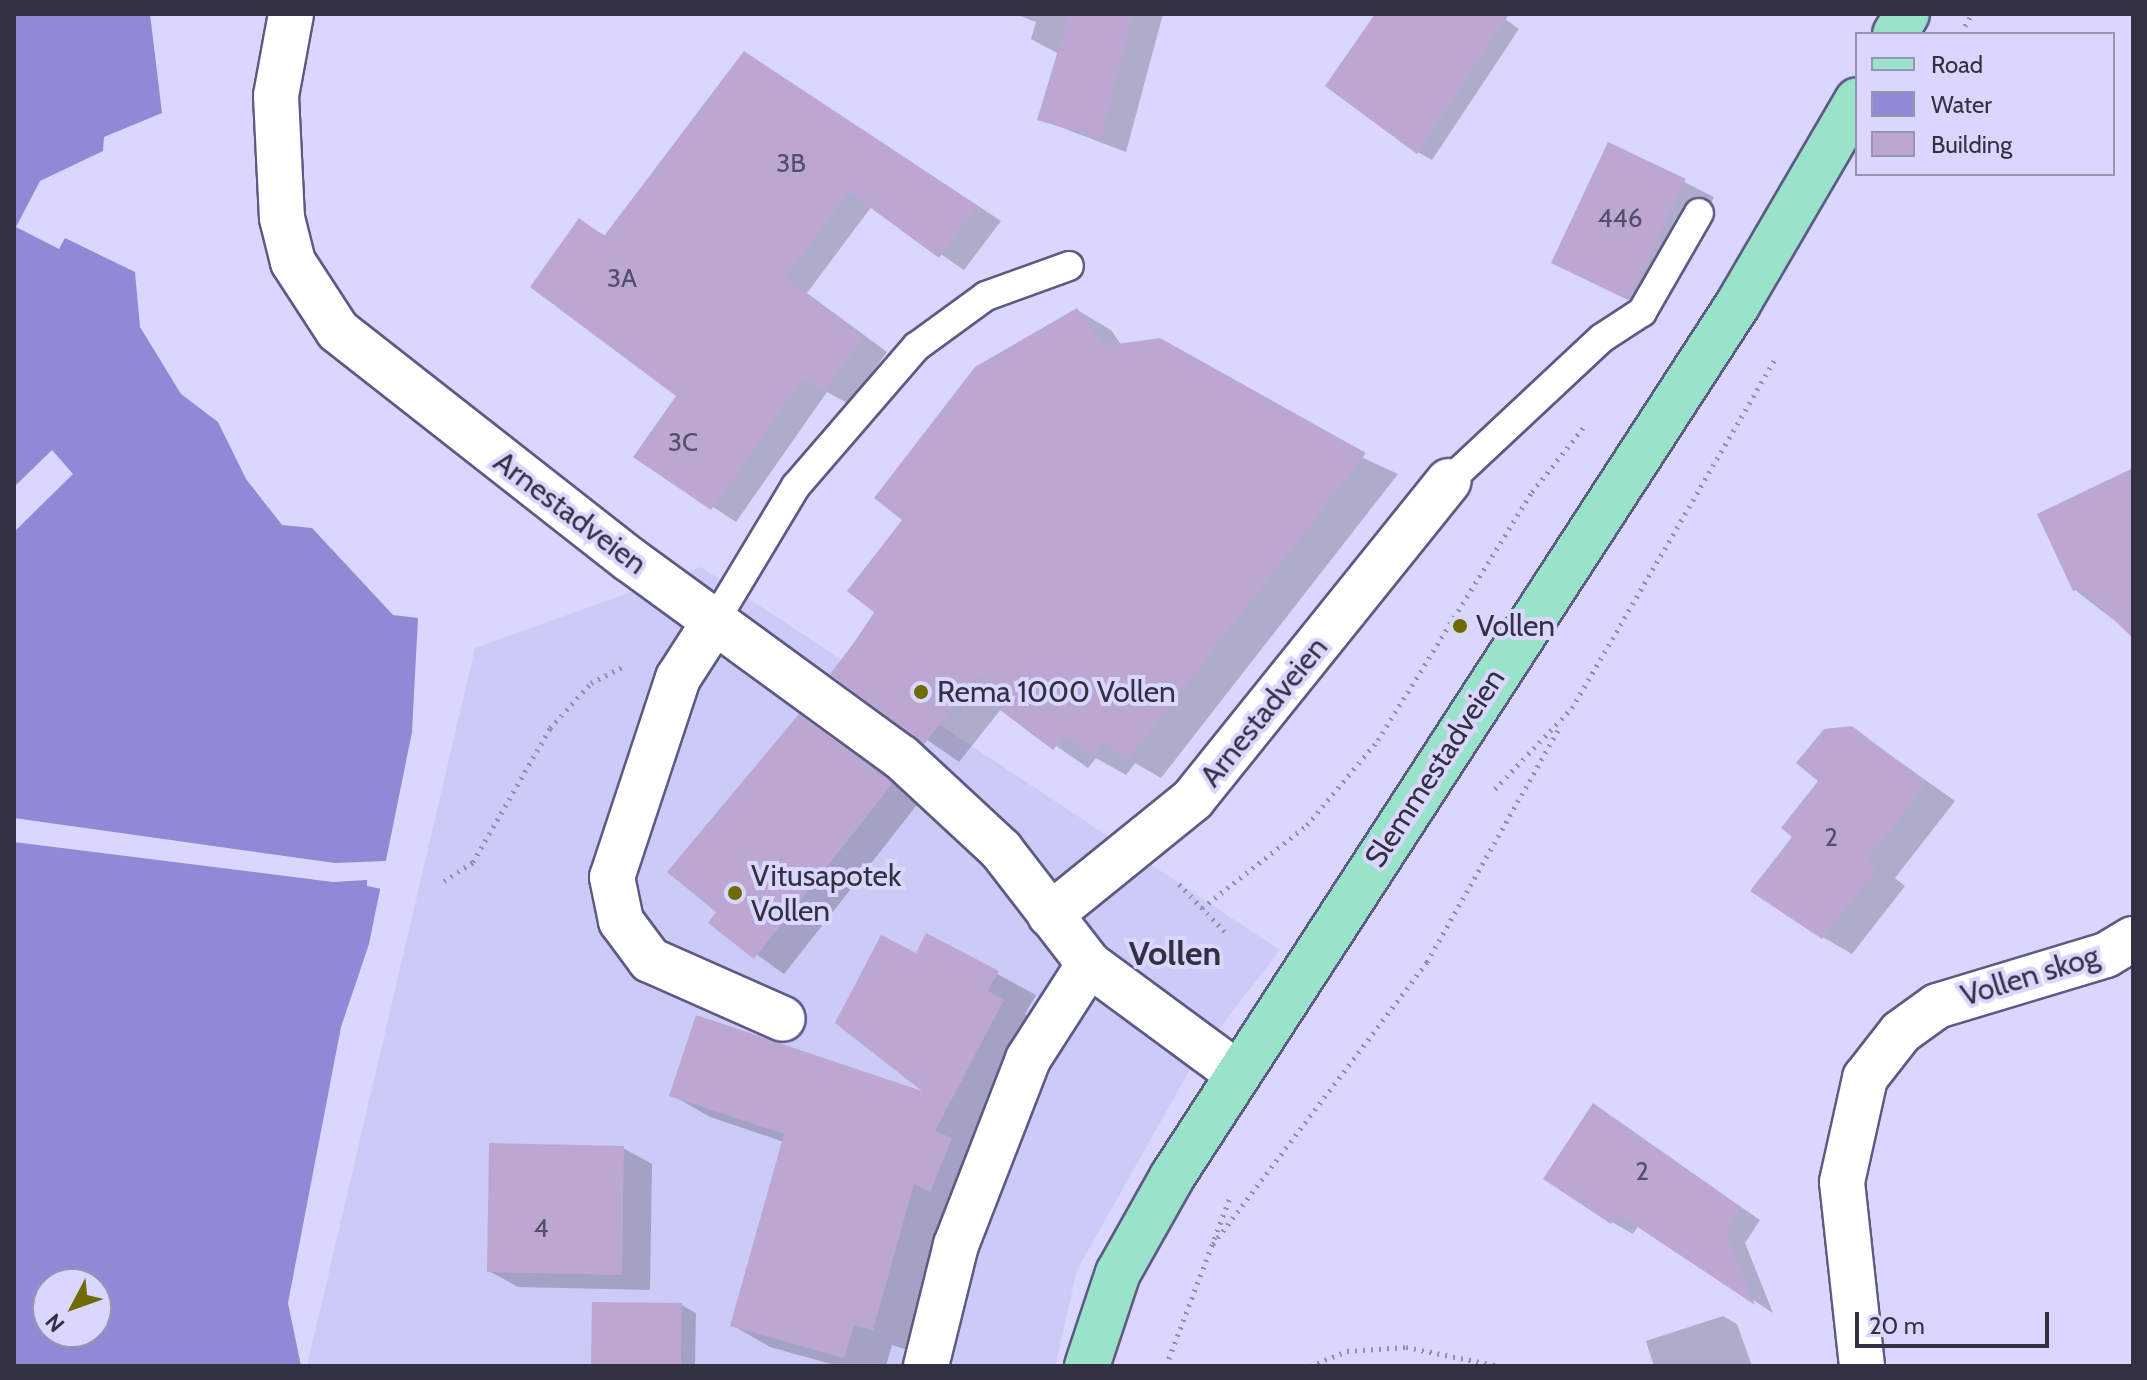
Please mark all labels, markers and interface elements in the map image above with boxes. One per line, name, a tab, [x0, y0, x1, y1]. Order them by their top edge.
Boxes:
legend	[1855, 32, 2115, 176]
text: Road	[1931, 50, 1983, 79]
text: Water	[1931, 90, 1992, 119]
text: Building	[1931, 130, 2012, 159]
house number: 3B	[776, 148, 806, 180]
house number: 446	[1598, 203, 1642, 235]
house number: 3A	[607, 263, 637, 295]
house number: 3C	[668, 427, 698, 459]
street label: Arnestadveien	[486, 444, 654, 582]
place label: Vollen	[1476, 608, 1555, 644]
marker: Vollen	[1451, 617, 1469, 635]
street label: Arnestadveien	[1193, 630, 1335, 794]
street label: Slemmestadveien	[1357, 662, 1513, 874]
place label: Rema 1000 Vollen	[937, 674, 1176, 710]
marker: Rema 1000 Vollen	[912, 683, 930, 701]
house number: 2	[1824, 822, 1838, 854]
place label: Vitusapotek Vollen	[751, 858, 901, 928]
marker: Vitusapotek Vollen	[726, 884, 744, 902]
district label: Vollen	[1129, 934, 1221, 974]
street label: Vollen skog	[1957, 938, 2103, 1014]
house number: 2	[1635, 1156, 1649, 1188]
house number: 4	[533, 1213, 549, 1245]
north arrow	[32, 1268, 112, 1348]
scale bar	[1859, 1296, 2053, 1346]
text: N	[40, 1308, 70, 1337]
text: 20 m	[1869, 1311, 1925, 1340]

